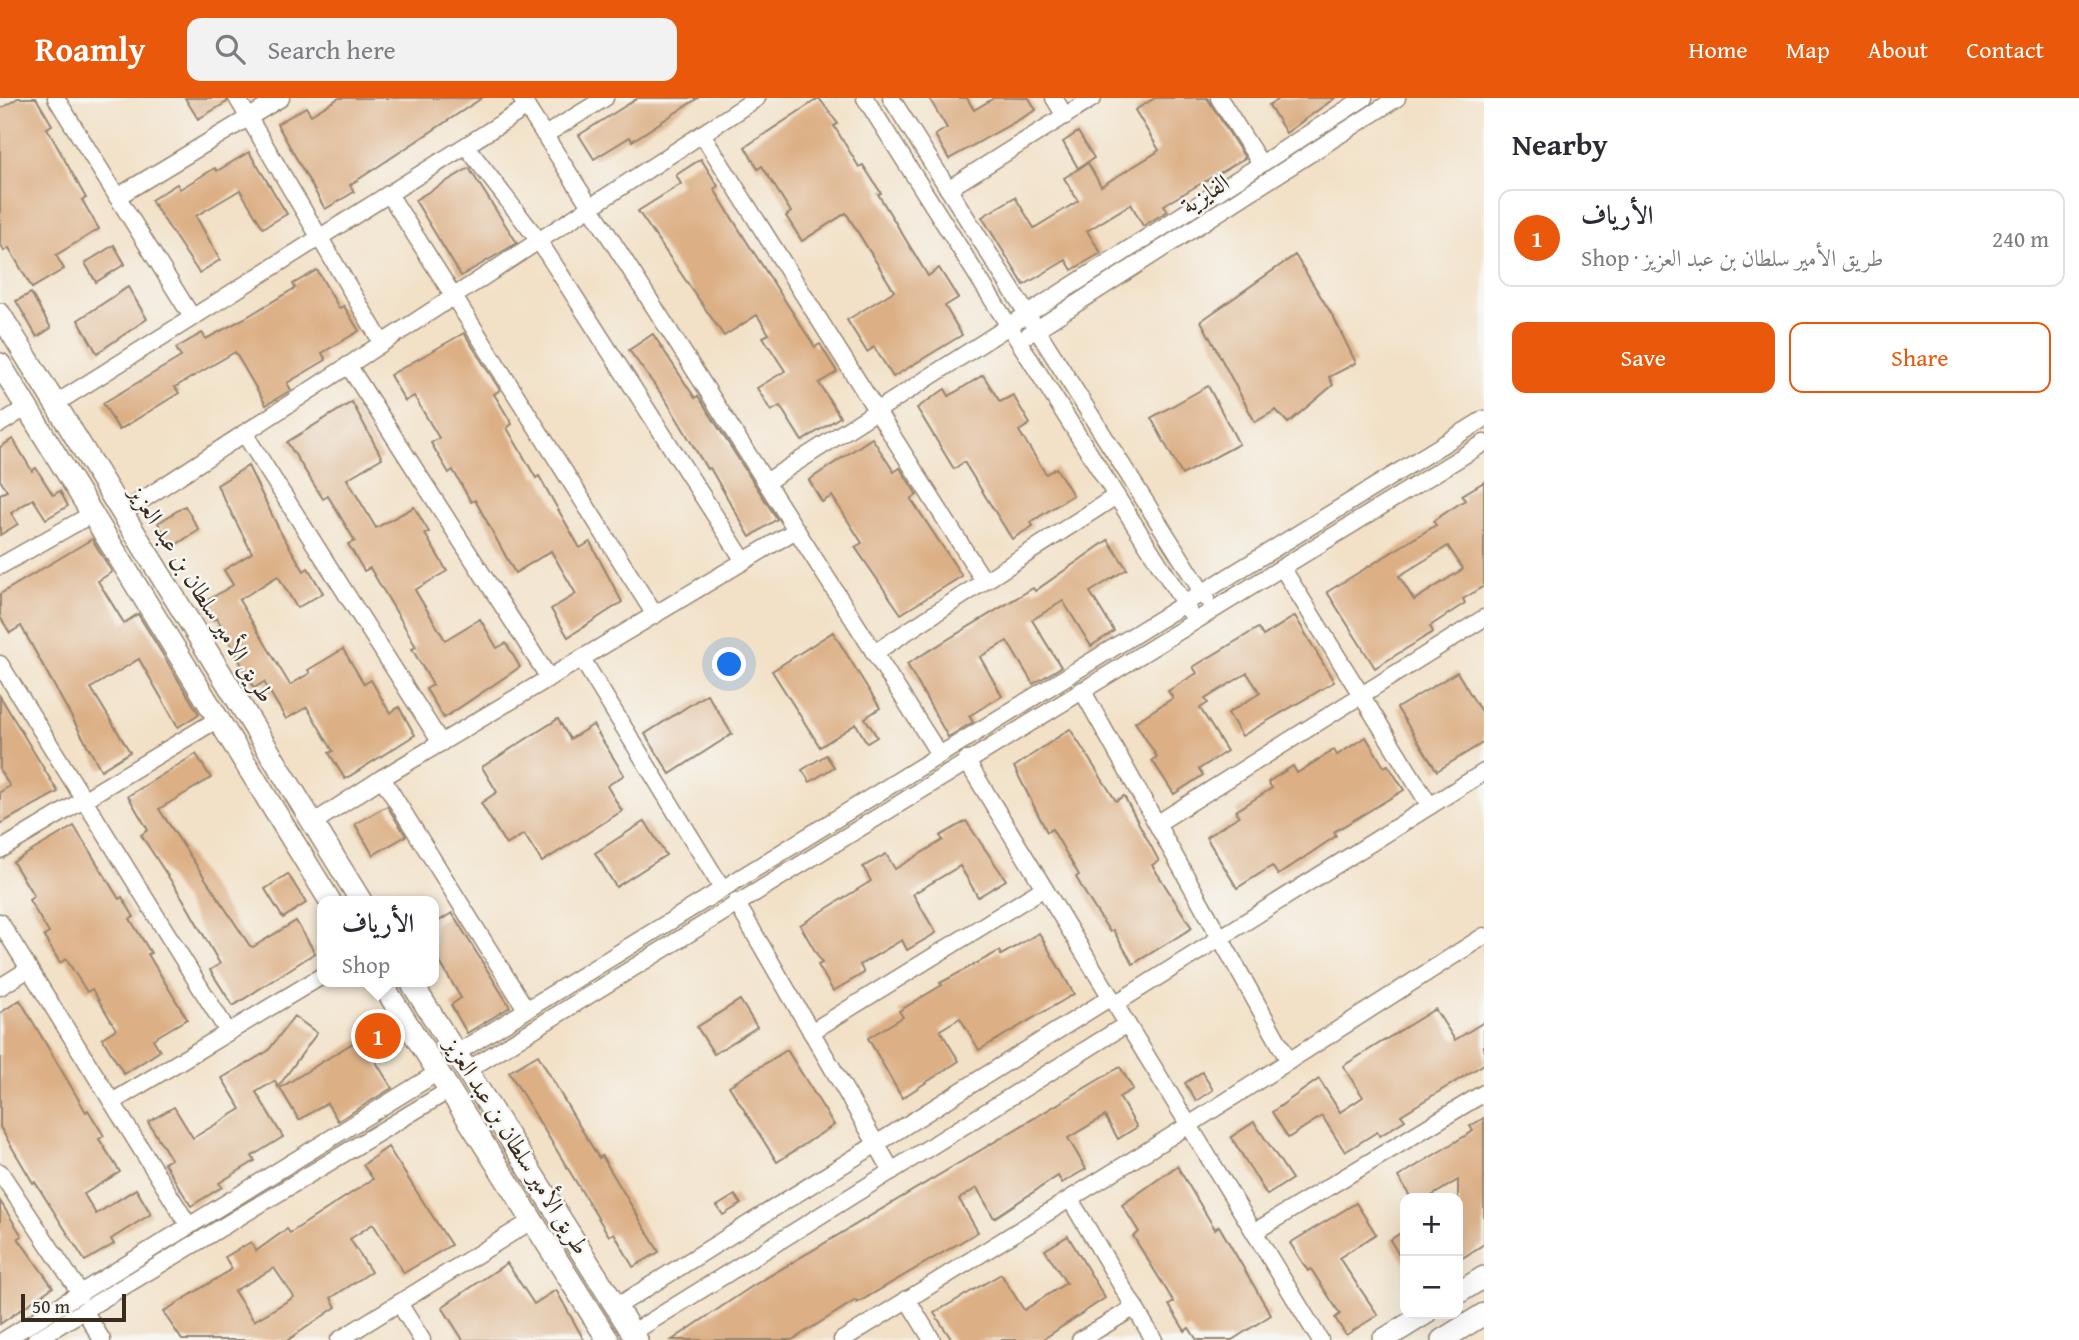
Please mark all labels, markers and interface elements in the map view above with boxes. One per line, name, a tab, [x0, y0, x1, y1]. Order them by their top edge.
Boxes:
search box	[187, 18, 677, 81]
text: Roamly	[35, 25, 145, 73]
icon: search	[211, 30, 249, 68]
text: Search here	[267, 30, 396, 69]
text: Home	[1689, 32, 1748, 67]
text: Map	[1786, 32, 1830, 67]
text: About	[1868, 32, 1928, 67]
text: Contact	[1966, 32, 2044, 67]
text: Nearby	[1512, 122, 1608, 166]
street label: الفايزية	[1173, 165, 1236, 222]
text: الأرياف	[1581, 195, 1653, 234]
text: 1	[1531, 222, 1543, 255]
text: 240 m	[1992, 222, 2049, 255]
text: Shop · طريق الأمير سلطان بن عبد العزيز	[1581, 241, 1883, 274]
button: Save	[1512, 322, 1775, 393]
button: Share	[1789, 322, 2051, 393]
street label: طريق الأمير سلطان بن عبد العزيز	[120, 476, 284, 709]
your location	[712, 647, 746, 681]
popup	[317, 896, 439, 987]
text: الأرياف	[342, 903, 414, 942]
text: Shop	[342, 948, 390, 981]
pin: 1	[355, 1010, 401, 1062]
street label: طريق الأمير سلطان بن عبد العزيز	[435, 1028, 599, 1261]
map controls	[1400, 1193, 1463, 1319]
button: +	[1400, 1193, 1463, 1256]
button: −	[1400, 1256, 1463, 1319]
scale bar	[21, 1291, 126, 1323]
text: 50 m	[32, 1292, 70, 1320]

